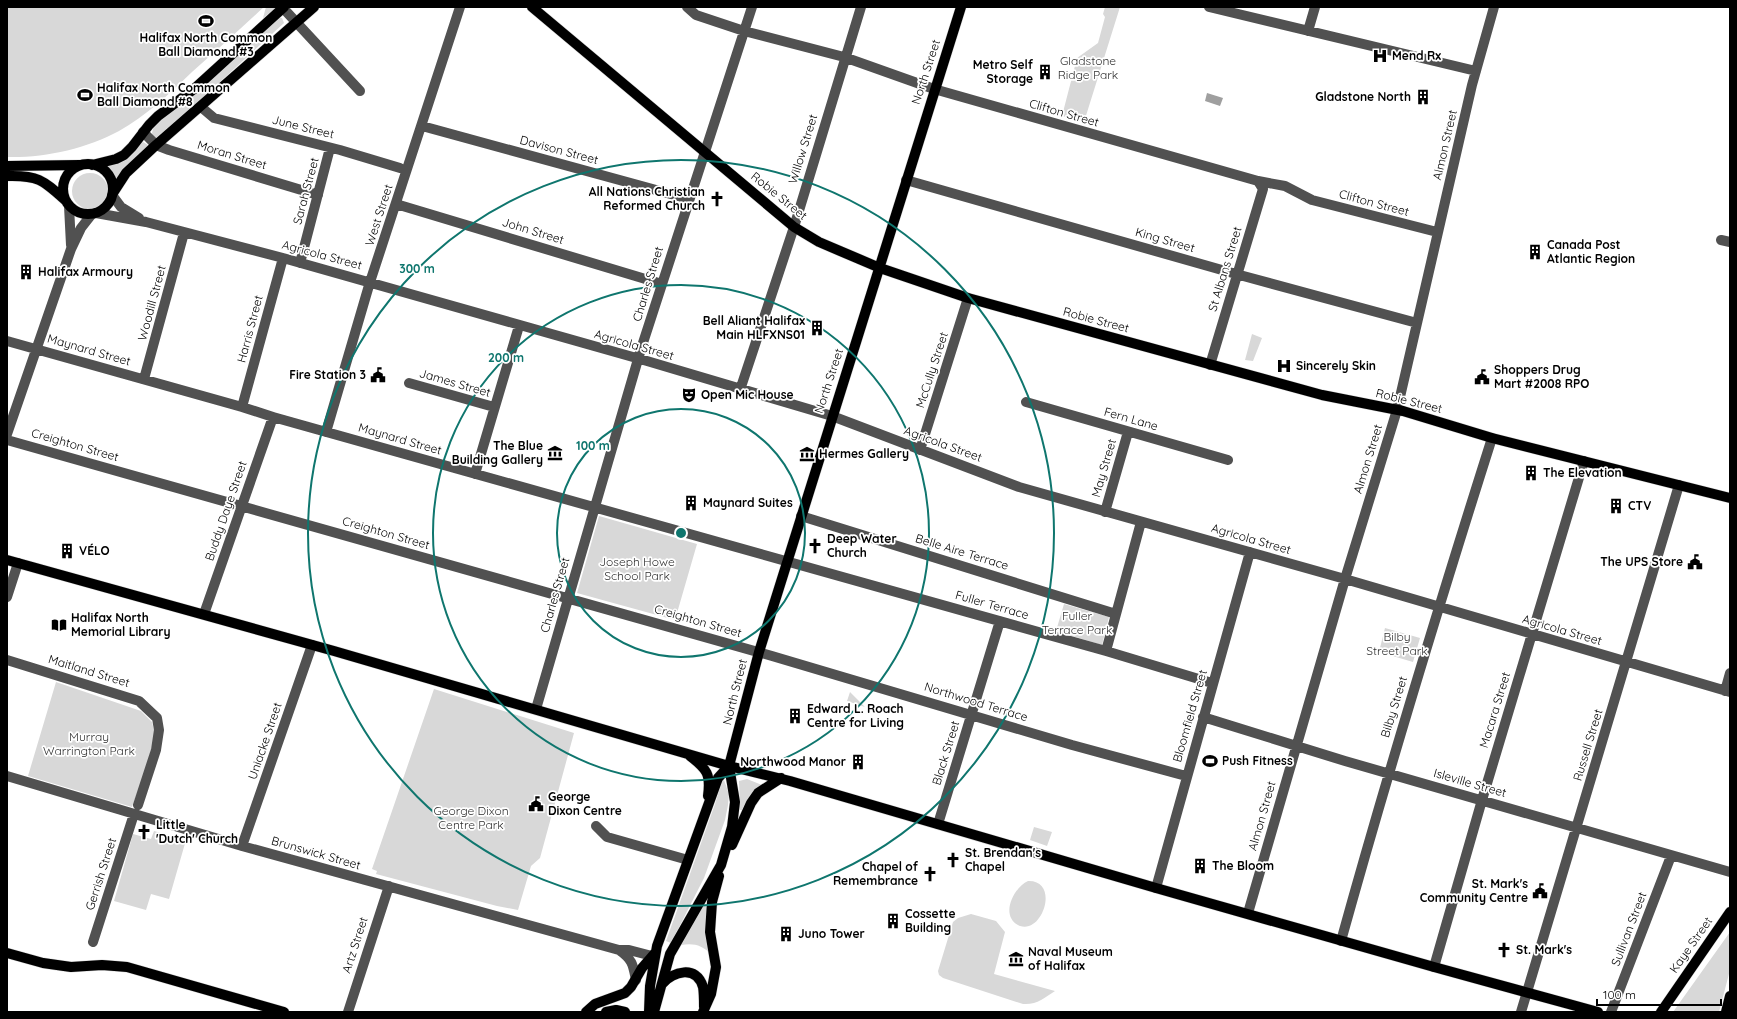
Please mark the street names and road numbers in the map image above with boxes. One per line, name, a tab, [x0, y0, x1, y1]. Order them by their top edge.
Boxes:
street label: North Street	[908, 37, 943, 106]
street label: Clifton Street	[1028, 95, 1101, 130]
street label: Almon Street	[1429, 108, 1460, 182]
street label: June Street	[271, 112, 336, 141]
street label: Willow Street	[785, 112, 820, 185]
street label: Davison Street	[518, 132, 600, 167]
street label: Moran Street	[196, 137, 269, 172]
street label: Sarah Street	[289, 156, 322, 226]
street label: Robie Street	[748, 168, 810, 223]
street label: West Street	[362, 182, 396, 248]
street label: Clifton Street	[1338, 186, 1411, 219]
street label: John Street	[500, 214, 566, 247]
street label: King Street	[1134, 224, 1197, 255]
street label: St Albans Street	[1205, 225, 1245, 313]
street label: Agricola Street	[281, 237, 364, 272]
street label: Charles Street	[629, 245, 666, 323]
street label: Woodill Street	[134, 264, 169, 342]
street label: Harris Street	[233, 293, 266, 364]
street label: Robie Street	[1061, 303, 1131, 336]
street label: Agricola Street	[593, 326, 676, 363]
street label: Maynard Street	[46, 330, 133, 369]
street label: McCully Street	[912, 330, 951, 410]
street label: North Street	[811, 346, 846, 415]
street label: James Street	[418, 365, 493, 400]
street label: Robie Street	[1374, 385, 1444, 416]
street label: Fern Lane	[1102, 404, 1160, 433]
street label: Maynard Street	[357, 419, 444, 458]
street label: Agricola Street	[902, 422, 984, 465]
street label: Almon Street	[1350, 422, 1385, 495]
street label: Creighton Street	[30, 425, 121, 464]
street label: May Street	[1088, 437, 1119, 499]
street label: Buddy Daye Street	[201, 459, 250, 563]
street label: Creighton Street	[341, 513, 432, 552]
street label: Agricola Street	[1210, 520, 1293, 557]
street label: Belle Aire Terrace	[914, 530, 1011, 573]
street label: Charles Street	[537, 555, 572, 634]
street label: Fuller Terrace	[954, 587, 1031, 622]
street label: Creighton Street	[653, 601, 744, 640]
street label: Agricola Street	[1521, 611, 1604, 648]
street label: Maitland Street	[47, 651, 132, 690]
street label: North Street	[719, 657, 750, 726]
street label: Bloomfield Street	[1169, 668, 1210, 764]
street label: Macara Street	[1476, 670, 1513, 750]
street label: Bilby Street	[1377, 674, 1410, 739]
street label: Northwood Terrace	[923, 679, 1030, 724]
street label: Uniacke Street	[244, 700, 285, 781]
street label: Russell Street	[1569, 707, 1606, 783]
street label: Black Street	[929, 719, 962, 787]
street label: Isleville Street	[1432, 765, 1508, 800]
street label: Almon Street	[1244, 779, 1279, 852]
street label: Brunswick Street	[270, 833, 362, 872]
street label: Gerrish Street	[82, 836, 119, 912]
street label: Sullivan Street	[1608, 890, 1650, 968]
street label: Kaye Street	[1666, 914, 1715, 976]
street label: Artz Street	[338, 915, 371, 975]

